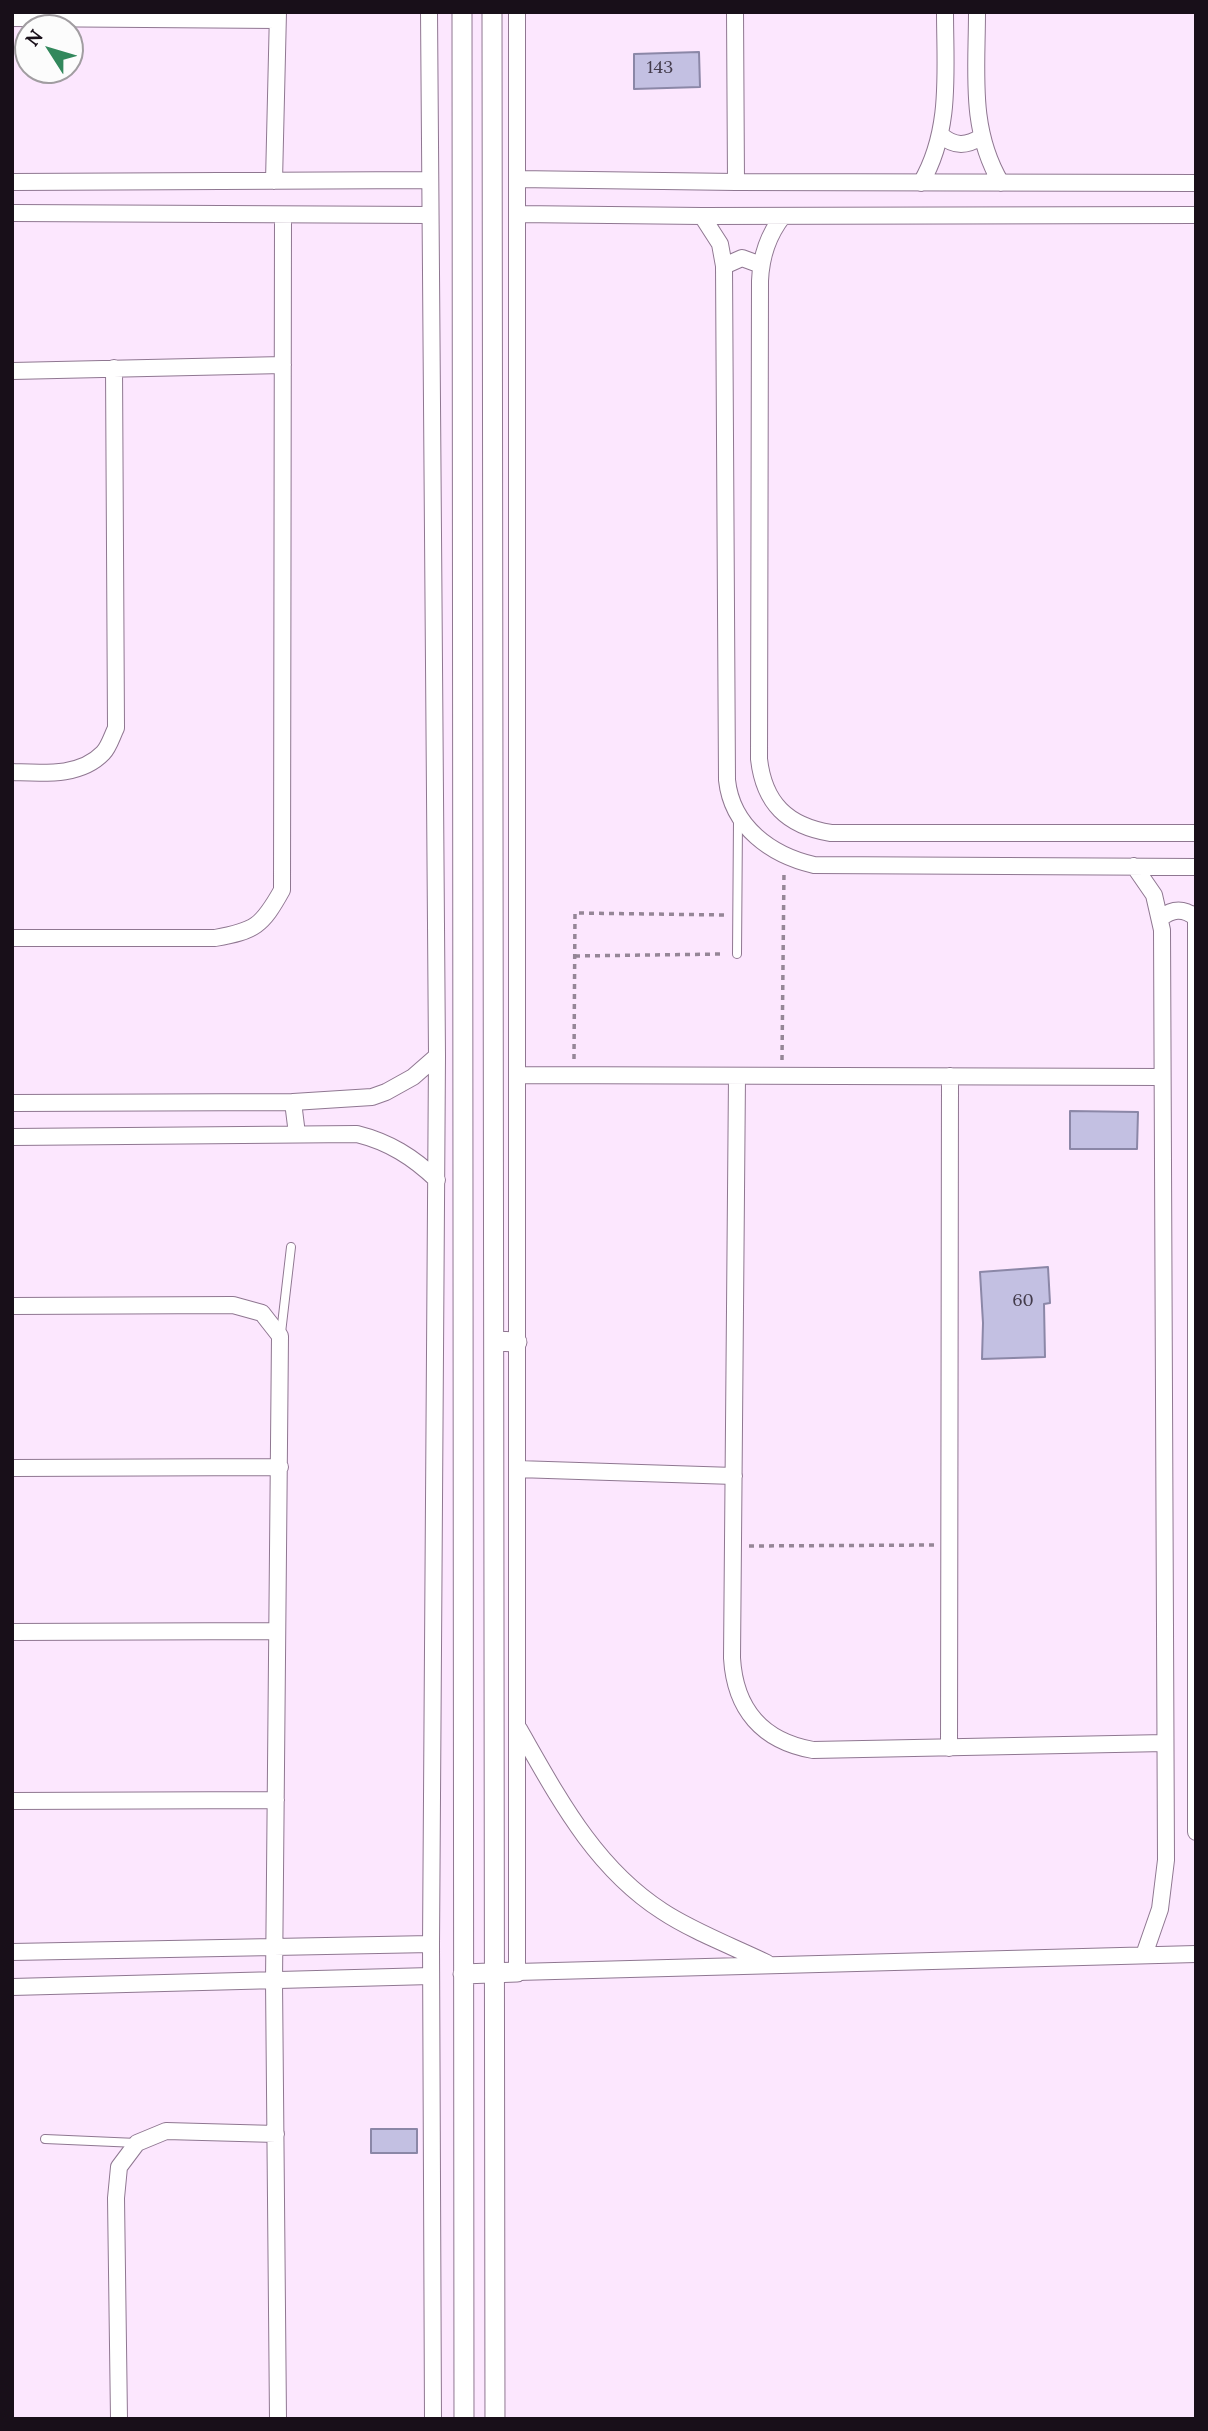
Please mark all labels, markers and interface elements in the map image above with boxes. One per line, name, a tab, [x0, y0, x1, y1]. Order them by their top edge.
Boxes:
north arrow	[14, 14, 84, 84]
text: N	[20, 24, 48, 51]
house number: 143	[647, 57, 673, 79]
house number: 60	[1012, 1290, 1034, 1312]

